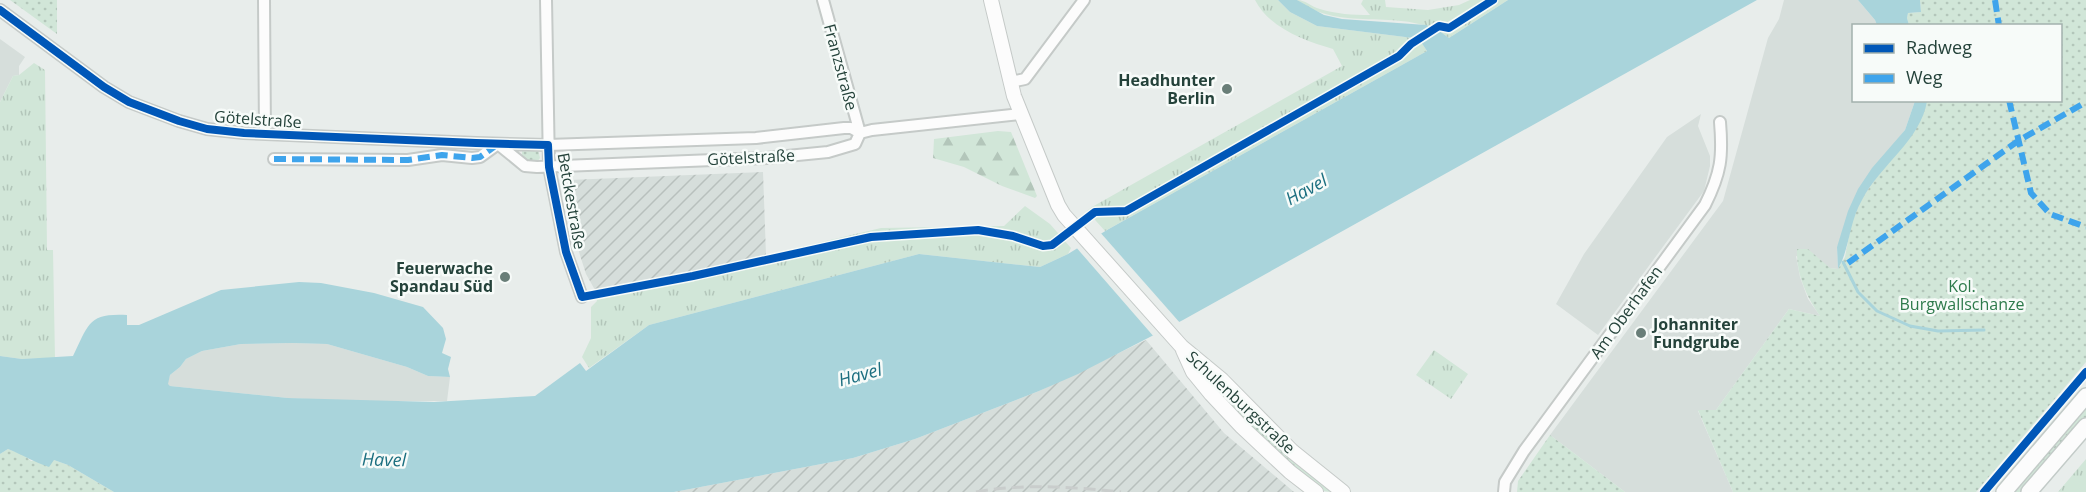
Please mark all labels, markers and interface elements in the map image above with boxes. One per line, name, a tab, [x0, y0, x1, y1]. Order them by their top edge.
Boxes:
street label: Franzstraße	[819, 21, 863, 113]
legend	[1852, 24, 2062, 102]
text: Radweg	[1906, 35, 1972, 59]
text: Weg	[1906, 65, 1943, 89]
place label: Headhunter Berlin	[1118, 69, 1215, 109]
marker: Headhunter Berlin	[1220, 82, 1234, 96]
street label: Götelstraße	[213, 105, 303, 133]
street label: Götelstraße	[707, 144, 795, 170]
street label: Betckestraße	[553, 151, 591, 251]
water label: Havel	[1281, 168, 1332, 210]
place label: Feuerwache Spandau Süd	[390, 257, 493, 297]
street label: Am Oberhafen	[1585, 261, 1667, 363]
marker: Feuerwache Spandau Süd	[498, 270, 512, 284]
park label: Kol. Burgwallschanze	[1899, 275, 2025, 315]
place label: Johanniter Fundgrube	[1651, 313, 1739, 353]
marker: Johanniter Fundgrube	[1634, 326, 1648, 340]
street label: Schulenburgstraße	[1182, 346, 1300, 458]
water label: Havel	[836, 357, 885, 391]
water label: Havel	[362, 447, 407, 471]

